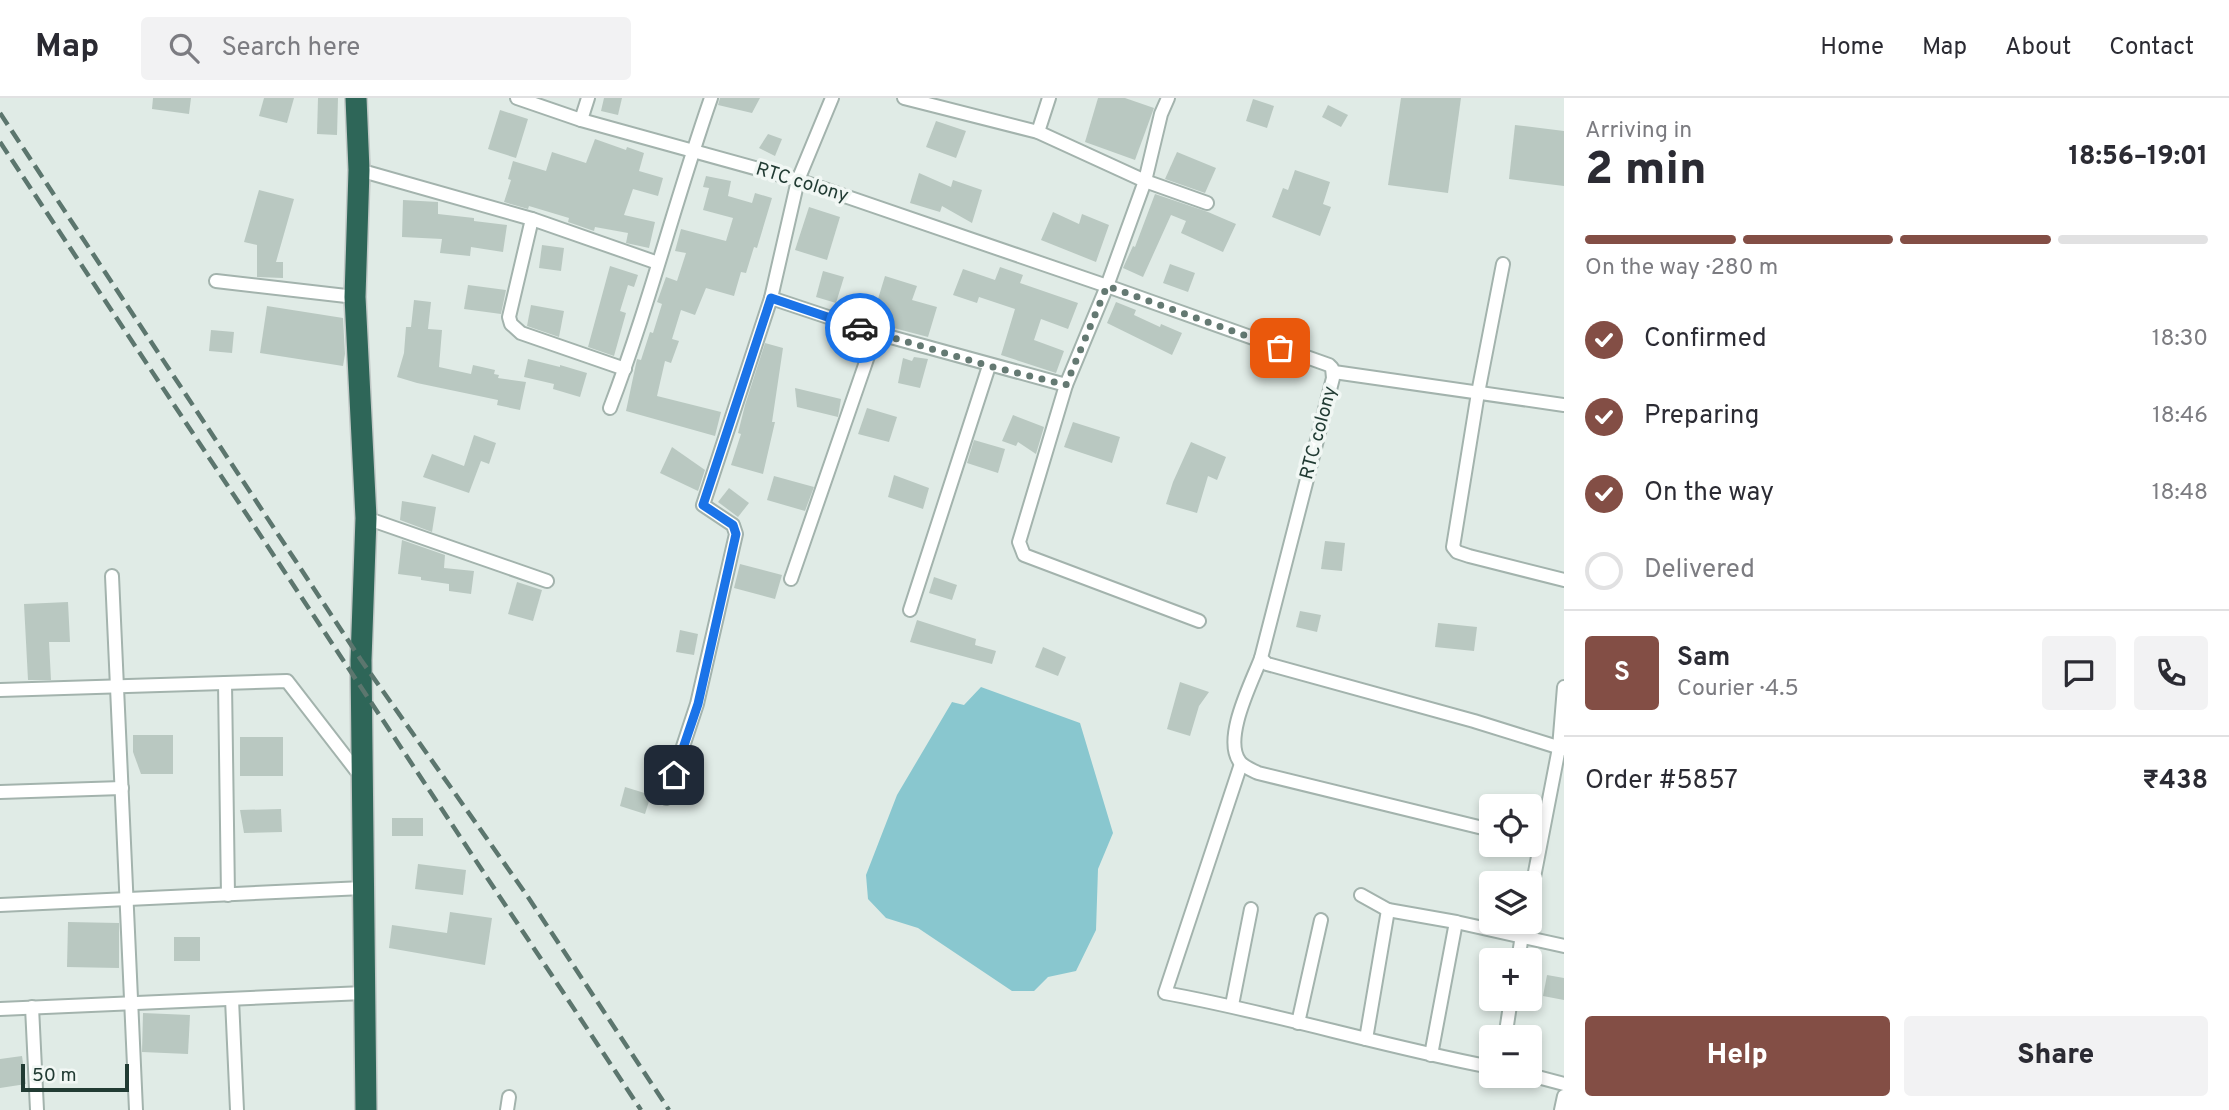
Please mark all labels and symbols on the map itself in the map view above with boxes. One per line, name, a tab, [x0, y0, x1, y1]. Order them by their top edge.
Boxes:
street label: RTC colony	[753, 158, 851, 208]
courier	[825, 293, 895, 363]
pin	[1250, 318, 1310, 378]
street label: RTC colony	[1295, 384, 1343, 482]
pin	[644, 745, 704, 805]
scale bar	[21, 1061, 130, 1093]

